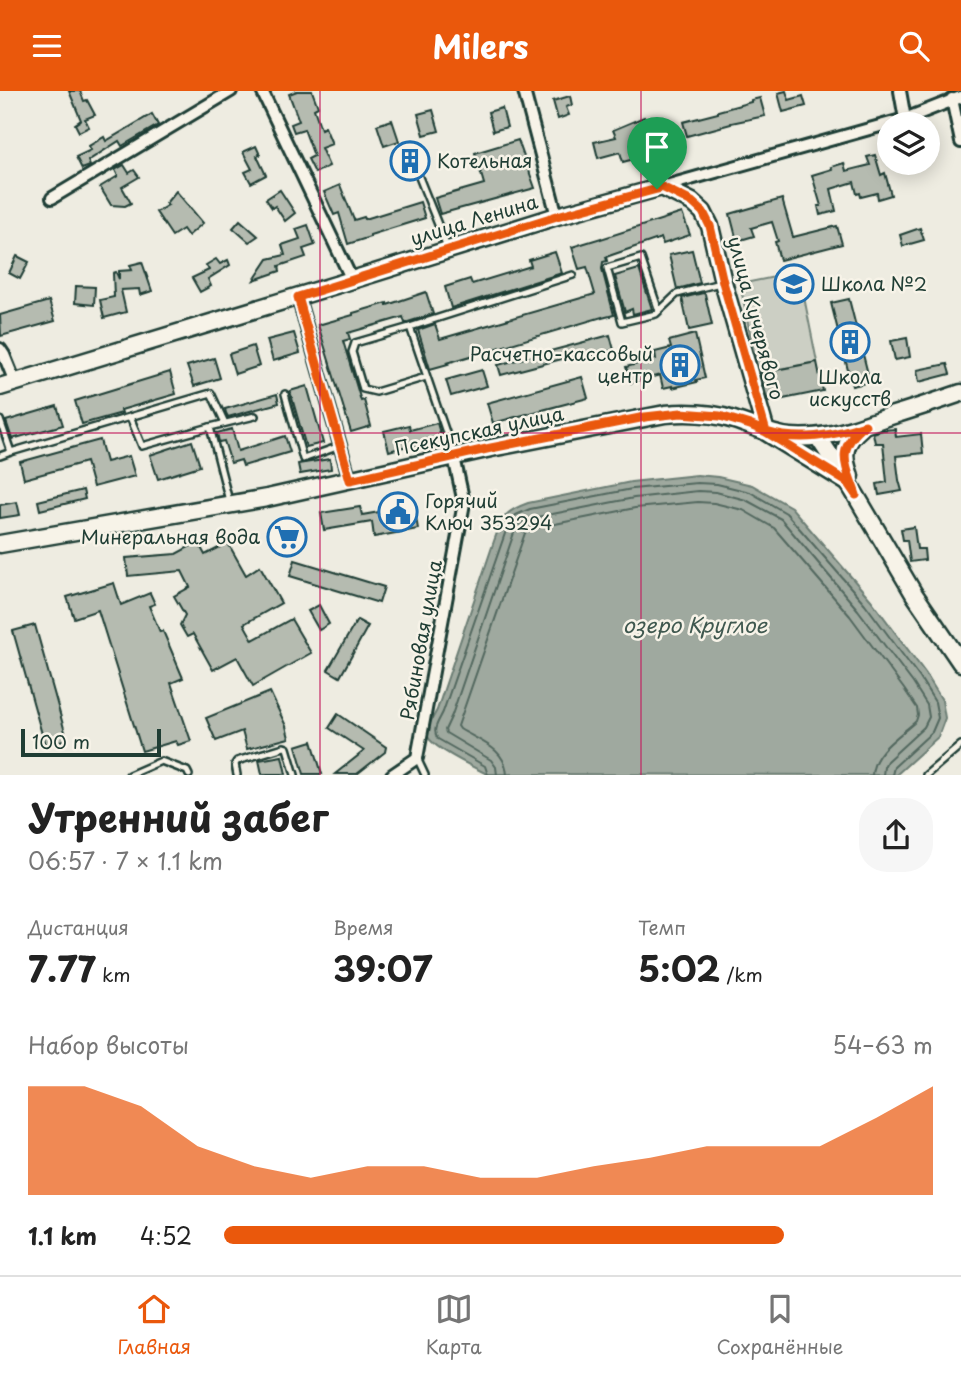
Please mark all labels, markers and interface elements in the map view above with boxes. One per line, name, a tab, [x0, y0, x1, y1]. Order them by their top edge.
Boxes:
text: Milers	[432, 22, 529, 70]
icon: menu	[28, 27, 66, 65]
icon: search	[895, 27, 933, 65]
map controls	[877, 112, 940, 175]
button: layers	[877, 112, 940, 175]
pin	[627, 117, 687, 189]
icon: arrive	[638, 128, 676, 166]
building icon: Котельная	[389, 140, 431, 182]
place label: Котельная	[437, 146, 533, 174]
street label: улица Ленина	[407, 186, 541, 252]
street label: улица Кучерявого	[722, 233, 792, 403]
school or university icon: Школа №2	[773, 263, 815, 305]
place label: Школа №2	[821, 269, 927, 297]
building icon: Школа искусств	[829, 321, 871, 363]
place label: Расчетно-кассовый центр	[470, 339, 653, 389]
building icon: Расчетно-кассовый центр	[659, 344, 701, 386]
place label: Школа искусств	[809, 362, 891, 412]
street label: Псекупская улица	[392, 398, 566, 462]
place label: Горячий Ключ 353294	[425, 486, 553, 536]
public building icon: Горячий Ключ 353294	[377, 491, 419, 533]
supermarket icon: Минеральная вода	[266, 516, 308, 558]
place label: Минеральная вода	[81, 522, 260, 550]
street label: Рябиновая улица	[392, 557, 448, 722]
water label: озеро Круглое	[623, 608, 769, 640]
scale bar	[21, 725, 161, 757]
text: 100 m	[32, 727, 90, 755]
text: Утренний забег	[28, 788, 328, 845]
button: share	[859, 798, 933, 872]
text: 06:57 · 7 × 1.1 km	[28, 843, 223, 878]
text: Дистанция	[28, 913, 129, 941]
text: Время	[333, 913, 394, 941]
text: Темп	[638, 913, 686, 941]
text: 7.77	[28, 941, 96, 994]
text: 39:07	[333, 941, 432, 994]
text: 5:02	[638, 941, 720, 994]
text: km	[96, 960, 131, 988]
text: /km	[720, 960, 763, 988]
text: Набор высоты	[28, 1027, 189, 1062]
text: 54–63 m	[832, 1027, 933, 1062]
text: 1.1 km	[28, 1218, 97, 1253]
text: 4:52	[140, 1218, 192, 1253]
tab: Главная	[117, 1290, 191, 1360]
tab: Карта	[426, 1290, 482, 1360]
tab: Сохранённые	[717, 1290, 844, 1360]

